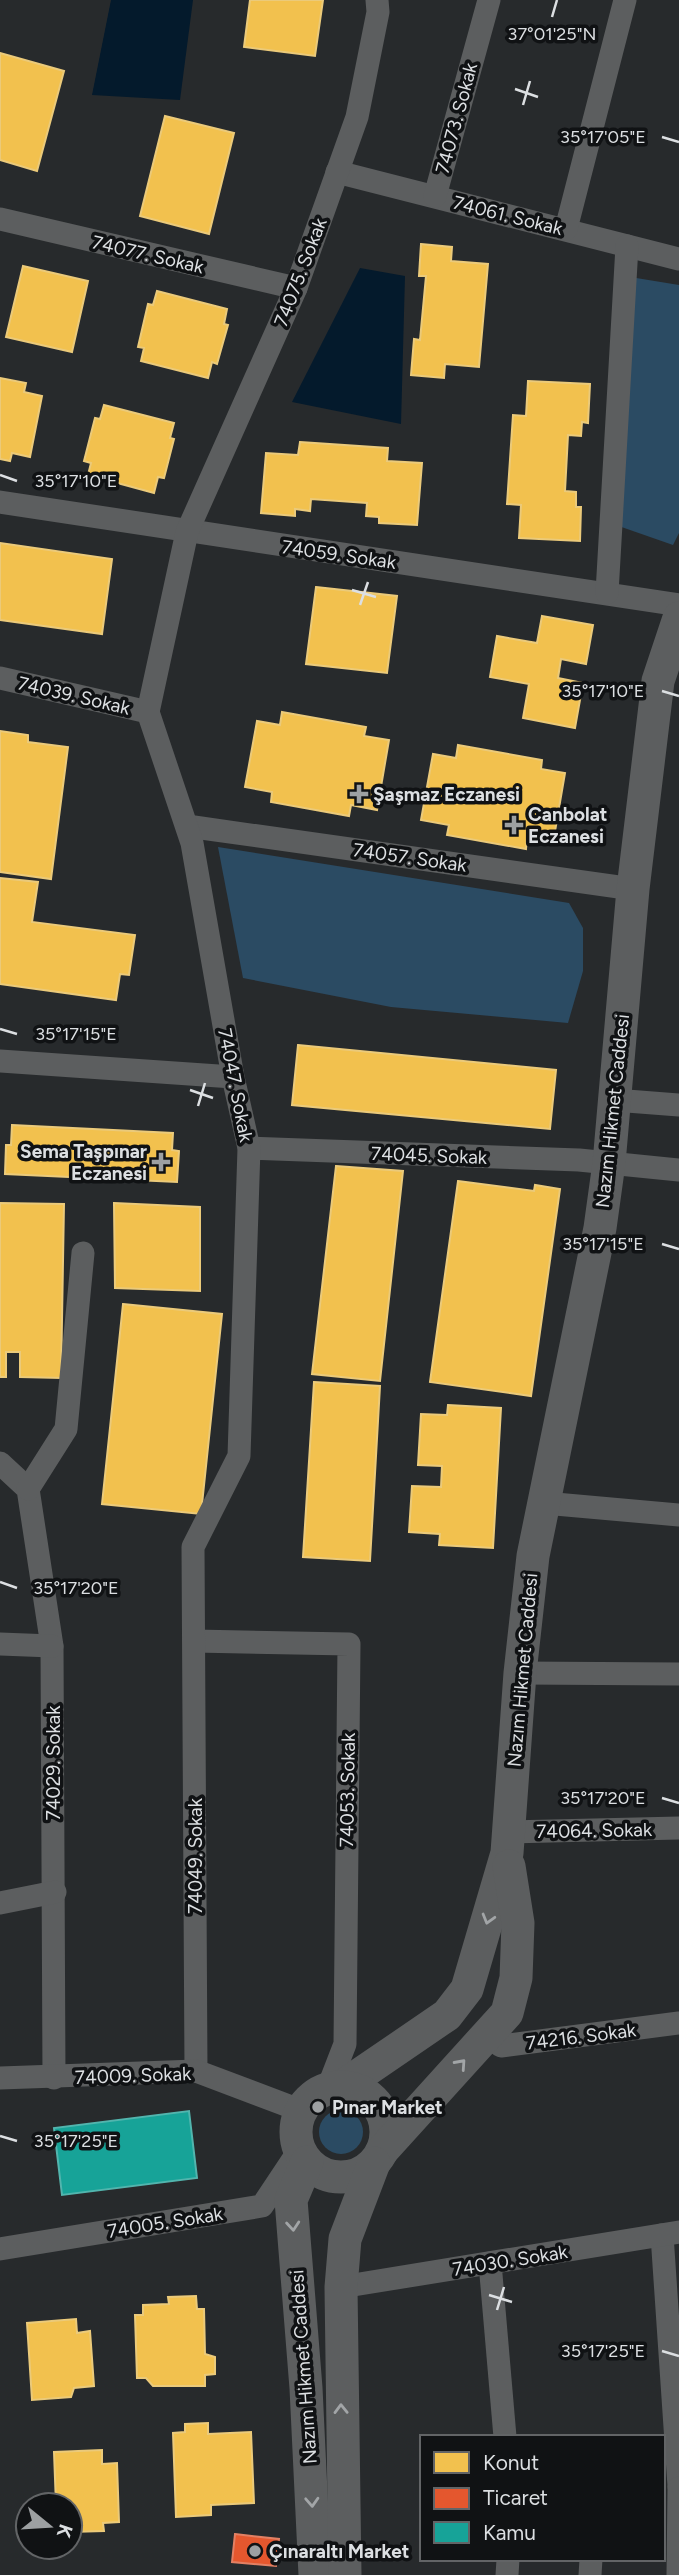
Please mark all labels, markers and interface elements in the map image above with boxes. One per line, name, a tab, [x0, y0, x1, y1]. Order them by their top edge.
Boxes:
text: 37°01'25"N	[508, 23, 596, 45]
street label: 74073. Sokak	[431, 59, 483, 176]
text: 35°17'05"E	[560, 126, 646, 148]
street label: 74061. Sokak	[451, 191, 566, 240]
street label: 74075. Sokak	[269, 214, 332, 330]
street label: 74077. Sokak	[90, 230, 207, 279]
text: 35°17'10"E	[35, 470, 117, 492]
street label: 74059. Sokak	[280, 535, 398, 574]
street label: 74039. Sokak	[16, 671, 133, 720]
text: 35°17'10"E	[562, 680, 644, 702]
place label: Şaşmaz Eczanesi	[373, 783, 520, 806]
marker: Şaşmaz Eczanesi	[351, 786, 367, 802]
place label: Canbolat Eczanesi	[528, 803, 608, 848]
marker: Canbolat Eczanesi	[506, 817, 522, 833]
street label: 74057. Sokak	[352, 838, 469, 877]
street label: Nazım Hikmet Caddesi	[591, 1013, 634, 1209]
text: 35°17'15"E	[35, 1023, 117, 1045]
street label: 74047. Sokak	[213, 1026, 258, 1145]
place label: Sema Taşpınar Eczanesi	[20, 1140, 147, 1185]
street label: 74045. Sokak	[371, 1142, 488, 1169]
marker: Sema Taşpınar Eczanesi	[153, 1154, 169, 1170]
text: 35°17'15"E	[562, 1233, 644, 1255]
street label: Nazım Hikmet Caddesi	[503, 1572, 542, 1768]
text: 35°17'20"E	[33, 1577, 119, 1599]
street label: 74029. Sokak	[42, 1705, 65, 1820]
street label: 74053. Sokak	[335, 1732, 360, 1848]
text: 35°17'20"E	[560, 1787, 646, 1809]
street label: 74049. Sokak	[184, 1797, 207, 1914]
street label: 74064. Sokak	[536, 1818, 653, 1843]
one-way arrow	[482, 1913, 497, 1925]
street label: 74216. Sokak	[525, 2018, 638, 2055]
one-way arrow	[453, 2059, 465, 2072]
street label: 74009. Sokak	[74, 2062, 192, 2089]
place label: Pınar Market	[332, 2096, 443, 2119]
marker: Pınar Market	[310, 2099, 326, 2115]
text: 35°17'25"E	[34, 2130, 118, 2152]
street label: 74005. Sokak	[106, 2202, 225, 2243]
one-way arrow	[285, 2221, 300, 2232]
street label: 74030. Sokak	[451, 2240, 570, 2281]
street label: Nazım Hikmet Caddesi	[285, 2269, 322, 2465]
text: 35°17'25"E	[561, 2340, 645, 2362]
one-way arrow	[333, 2403, 349, 2414]
legend	[420, 2435, 665, 2561]
text: Konut	[483, 2450, 539, 2475]
text: Ticaret	[483, 2485, 548, 2510]
north arrow	[14, 2491, 84, 2561]
one-way arrow	[304, 2497, 319, 2508]
text: Kamu	[483, 2520, 536, 2545]
text: K	[52, 2522, 78, 2541]
place label: Çınaraltı Market	[269, 2540, 410, 2563]
marker: Çınaraltı Market	[247, 2543, 263, 2559]

